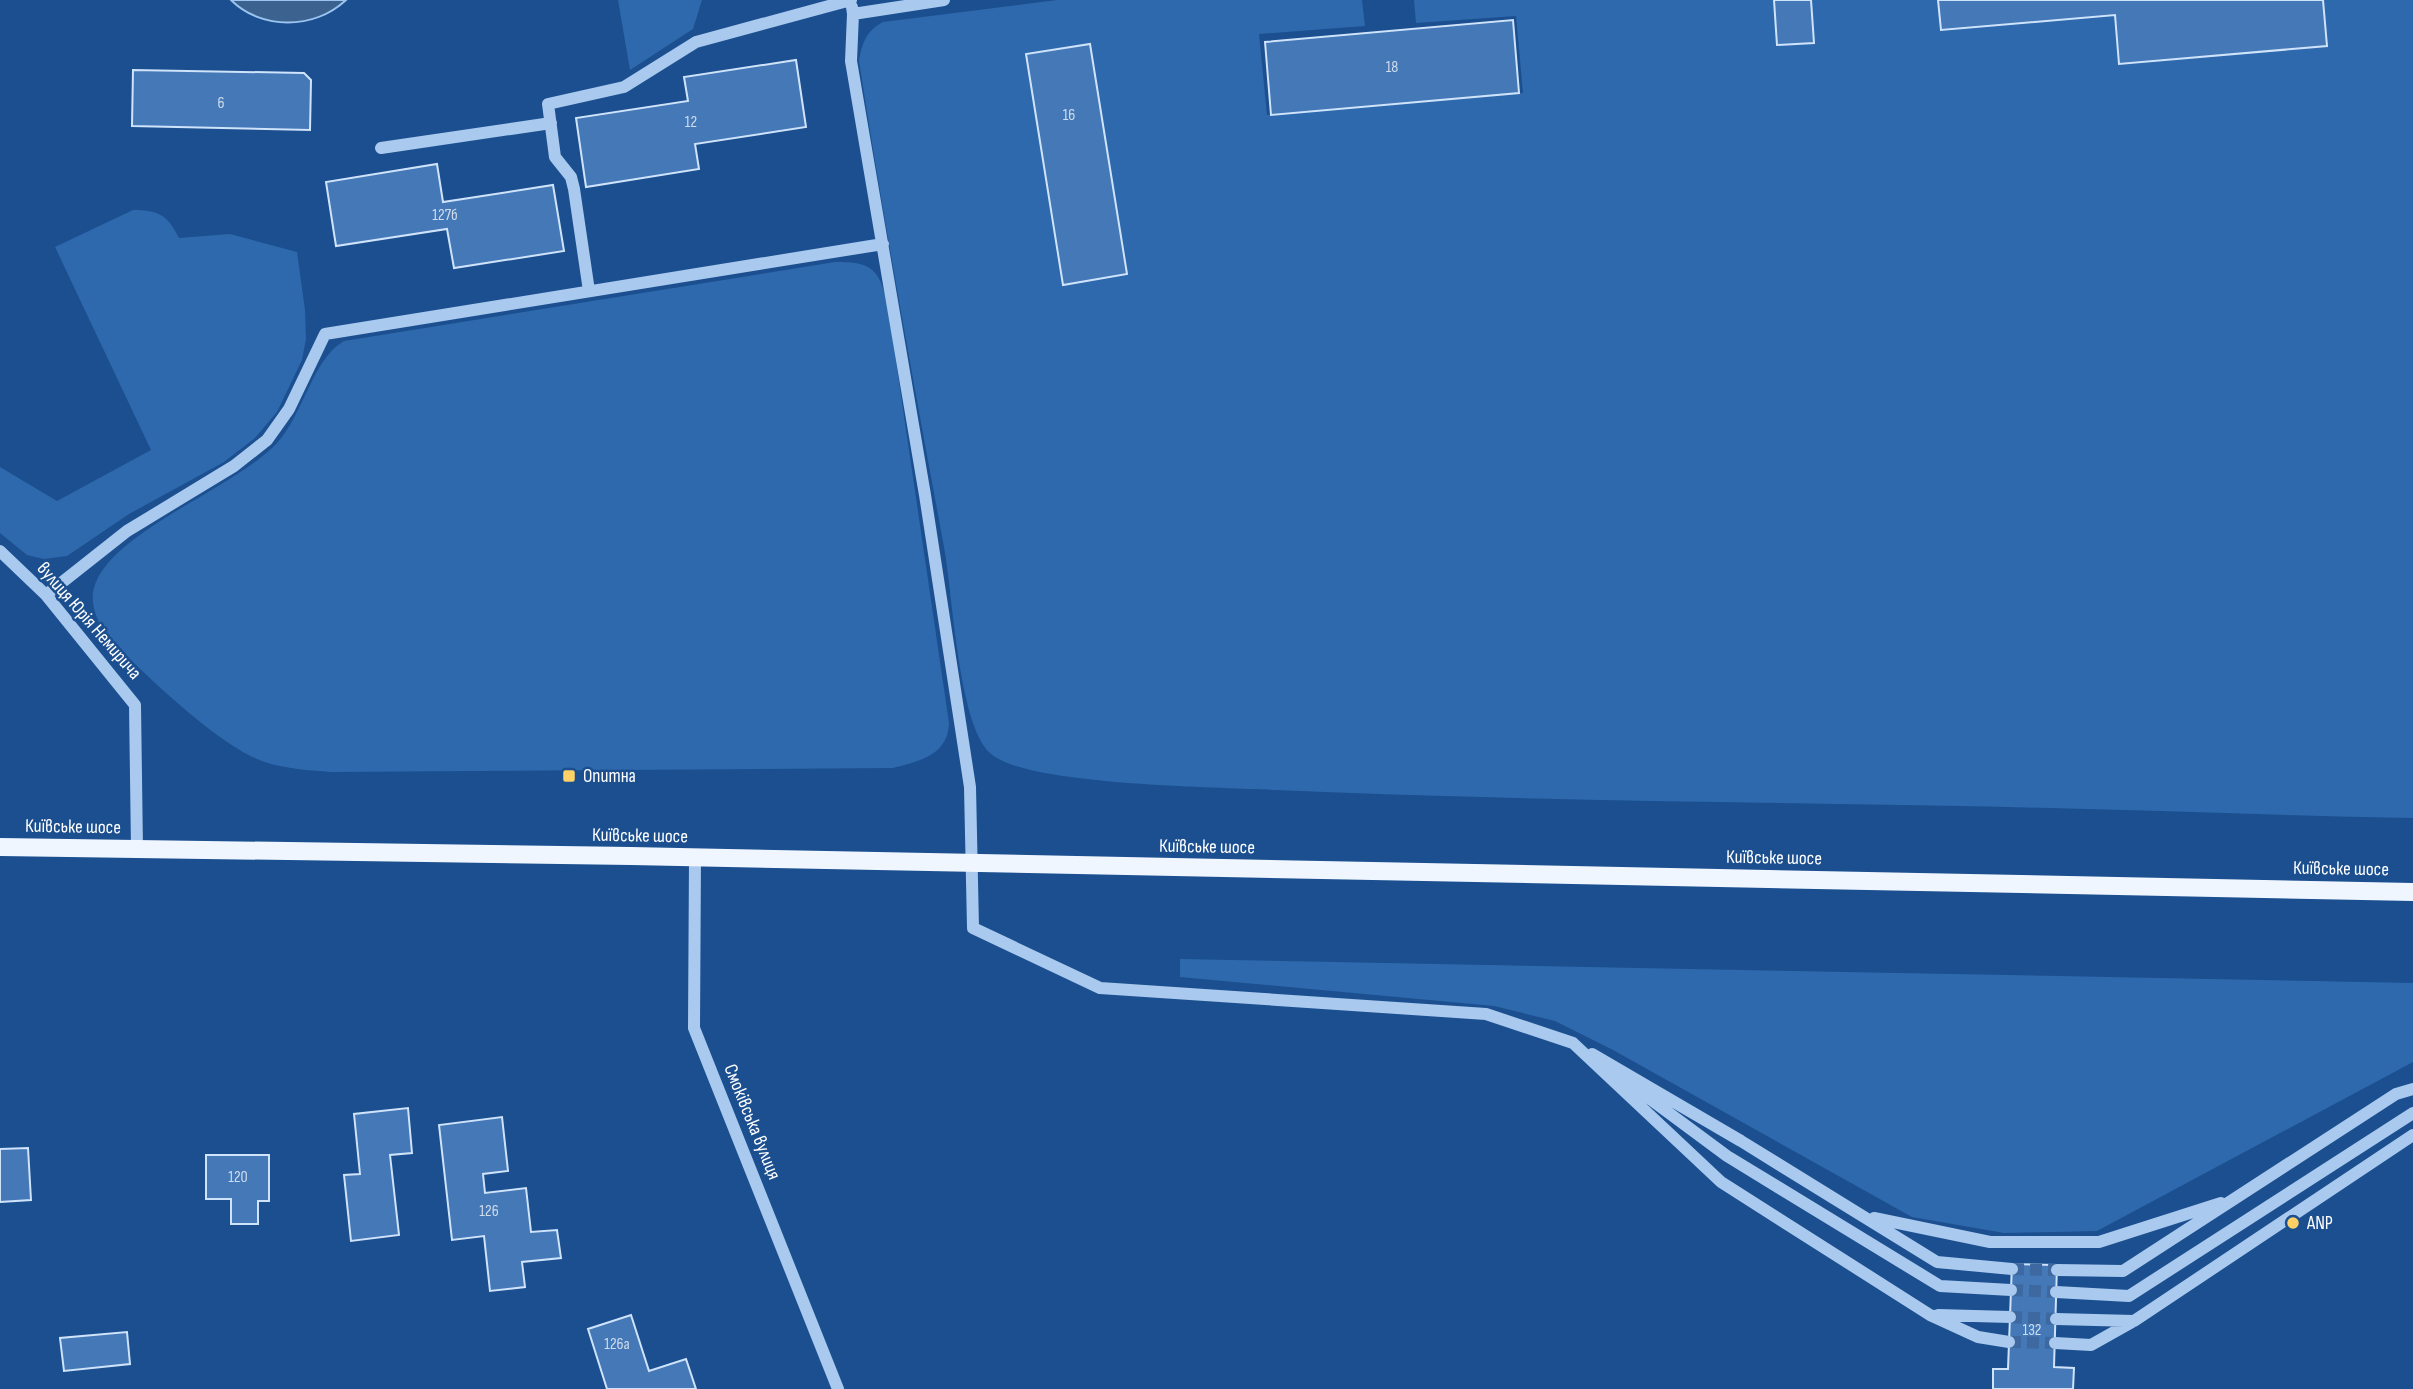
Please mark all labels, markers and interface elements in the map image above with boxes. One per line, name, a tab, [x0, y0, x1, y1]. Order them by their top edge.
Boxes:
house number: 18	[1386, 58, 1398, 77]
house number: 6	[217, 94, 225, 113]
house number: 16	[1063, 106, 1075, 125]
house number: 12	[685, 113, 697, 132]
house number: 127б	[432, 206, 458, 225]
street label: вулиця Юрія Немирича	[32, 558, 146, 684]
place label: Опитна	[583, 765, 636, 788]
marker: Опитна	[561, 768, 577, 784]
street label: Київське шосе	[25, 815, 121, 839]
street label: Київське шосе	[592, 824, 688, 848]
street label: Київське шосе	[1159, 835, 1255, 859]
street label: Київське шосе	[1726, 846, 1822, 870]
street label: Київське шосе	[2293, 857, 2389, 881]
street label: Смоківська вулиця	[718, 1061, 786, 1183]
house number: 120	[228, 1168, 248, 1187]
house number: 126	[479, 1202, 499, 1221]
place label: ANP	[2306, 1212, 2333, 1235]
marker: ANP	[2285, 1215, 2301, 1231]
house number: 132	[2023, 1321, 2041, 1340]
house number: 126а	[604, 1335, 630, 1354]

